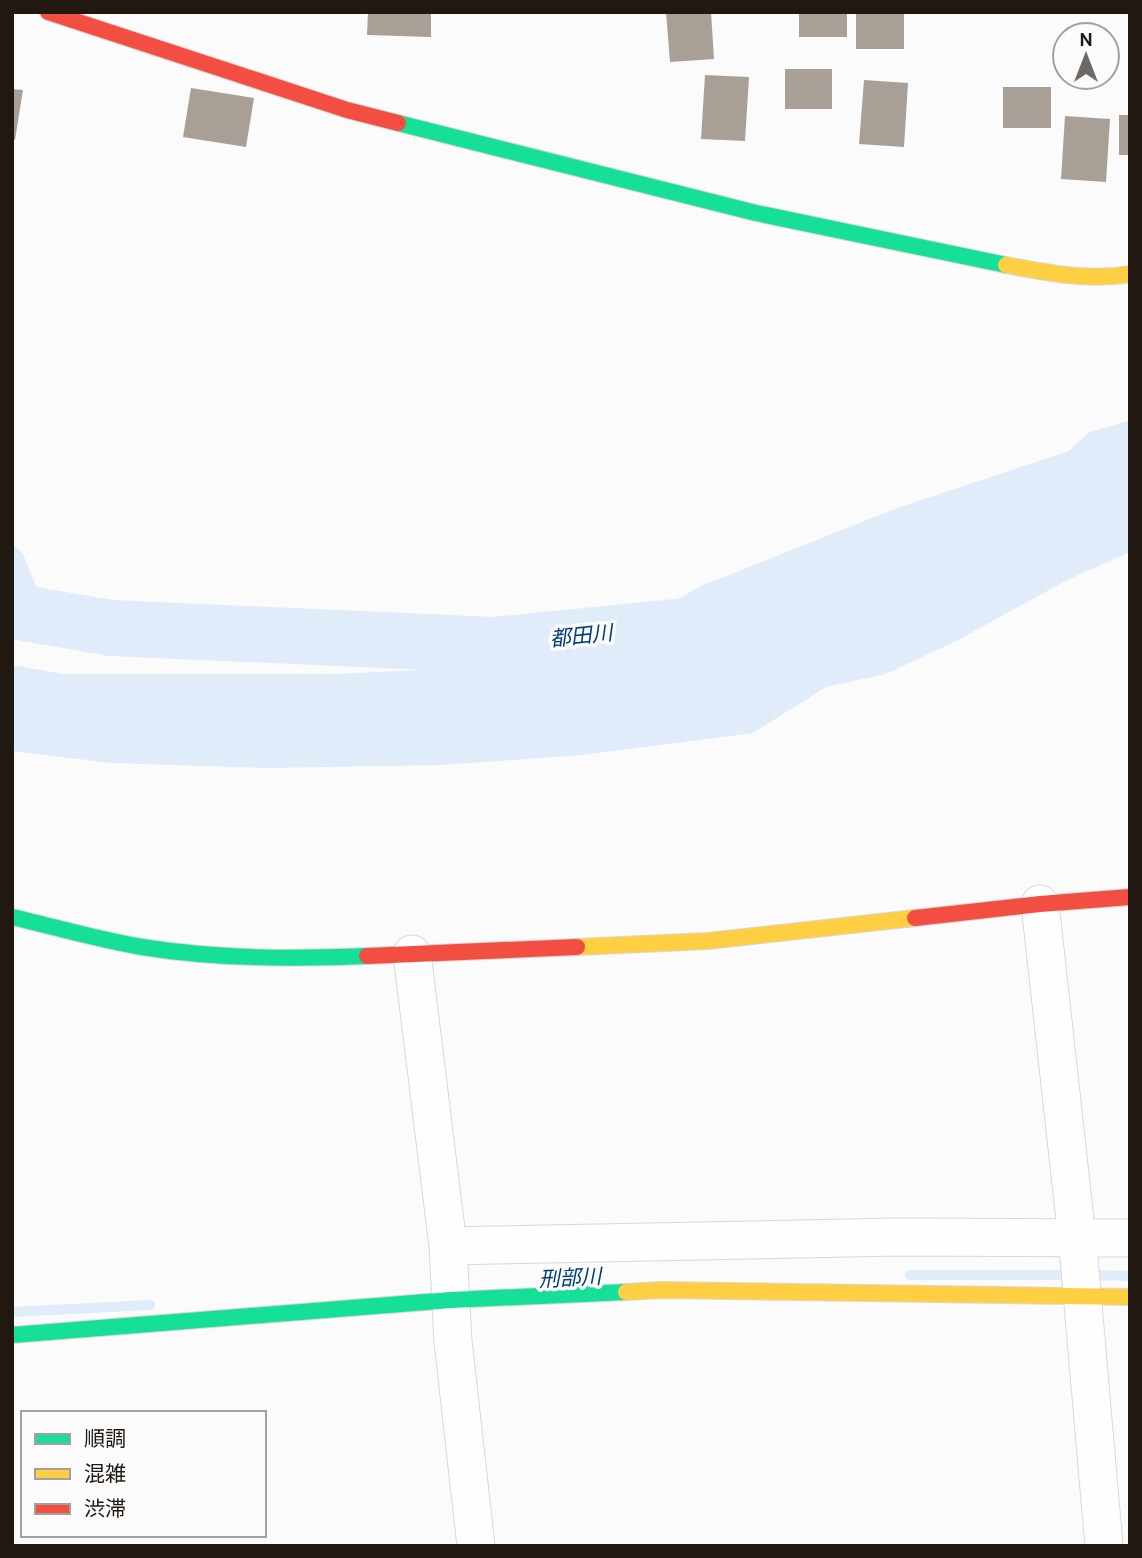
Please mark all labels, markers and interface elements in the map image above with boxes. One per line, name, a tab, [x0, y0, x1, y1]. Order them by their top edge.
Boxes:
north arrow	[1051, 21, 1121, 91]
text: N	[1079, 29, 1093, 53]
water label: 都田川	[548, 621, 616, 654]
water label: 刑部川	[538, 1264, 604, 1295]
legend	[21, 1411, 266, 1537]
text: 順調	[84, 1427, 126, 1454]
text: 混雑	[84, 1462, 126, 1489]
text: 渋滞	[84, 1497, 126, 1524]

